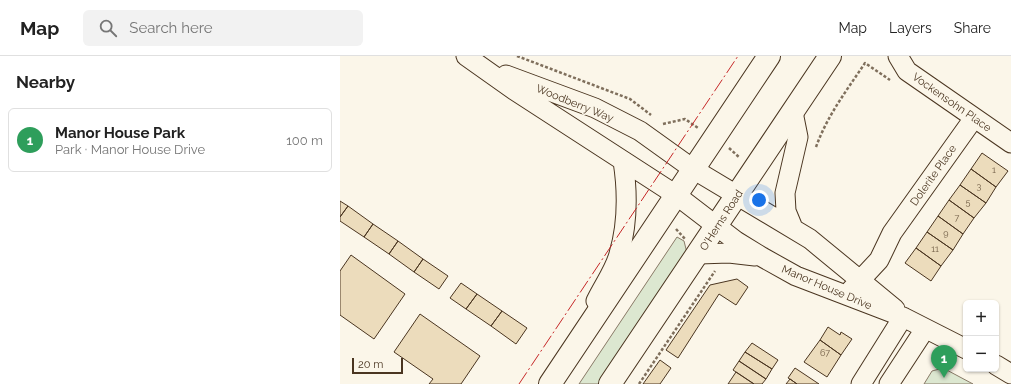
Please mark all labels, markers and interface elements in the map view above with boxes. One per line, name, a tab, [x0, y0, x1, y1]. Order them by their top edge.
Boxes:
search box	[83, 10, 363, 46]
text: Map	[20, 17, 59, 39]
icon: search	[97, 17, 119, 39]
text: Search here	[129, 19, 213, 37]
text: Map	[839, 20, 867, 36]
text: Layers	[889, 20, 932, 36]
text: Share	[954, 20, 991, 36]
street label: Vockensohn Place	[910, 70, 994, 135]
text: Nearby	[16, 72, 75, 92]
street label: Woodberry Way	[534, 82, 616, 125]
text: Manor House Park	[55, 124, 185, 142]
text: 1	[27, 133, 33, 148]
text: 100 m	[286, 133, 323, 148]
text: Park · Manor House Drive	[55, 142, 205, 157]
street label: Dolerite Place	[908, 142, 959, 208]
house number: 1	[992, 165, 996, 175]
house number: 3	[977, 181, 982, 191]
street label: O'Herns Road	[697, 187, 746, 253]
your location	[749, 190, 769, 210]
house number: 5	[966, 197, 971, 207]
house number: 7	[955, 213, 960, 223]
house number: 9	[943, 228, 949, 238]
house number: 11	[931, 244, 939, 254]
street label: Manor House Drive	[780, 263, 874, 313]
map controls	[963, 300, 999, 372]
button: +	[963, 300, 999, 336]
button: −	[963, 336, 999, 372]
pin: 1	[931, 345, 957, 378]
house number: 67	[820, 348, 830, 358]
scale bar	[352, 356, 403, 375]
text: 20 m	[358, 358, 383, 371]

